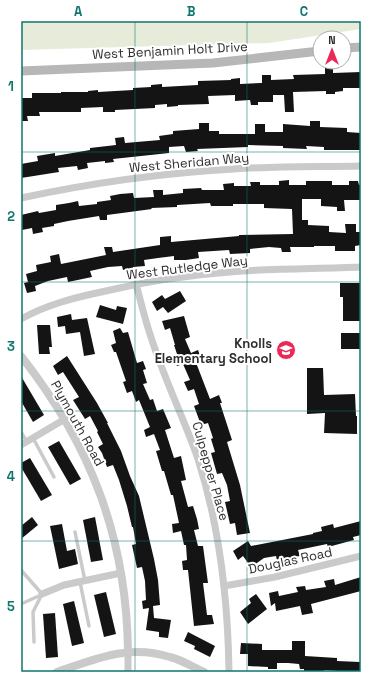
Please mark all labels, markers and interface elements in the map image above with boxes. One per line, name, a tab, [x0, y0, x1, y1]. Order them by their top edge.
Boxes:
text: A	[74, 3, 83, 20]
text: B	[187, 3, 196, 20]
text: C	[300, 3, 308, 20]
north arrow	[312, 30, 352, 70]
text: N	[328, 33, 336, 47]
street label: West Benjamin Holt Drive	[92, 38, 248, 63]
text: 1	[8, 78, 14, 95]
street label: West Sheridan Way	[128, 149, 250, 176]
text: 2	[7, 208, 15, 225]
street label: West Rutledge Way	[125, 252, 249, 283]
place label: Knolls Elementary School	[155, 335, 272, 367]
text: 3	[7, 338, 15, 355]
school or university icon: Knolls Elementary School	[275, 339, 297, 361]
street label: Plymouth Road	[47, 377, 108, 469]
street label: Culpepper Place	[188, 420, 233, 523]
text: 4	[7, 468, 15, 485]
street label: Douglas Road	[246, 543, 334, 578]
text: 5	[7, 598, 15, 615]

